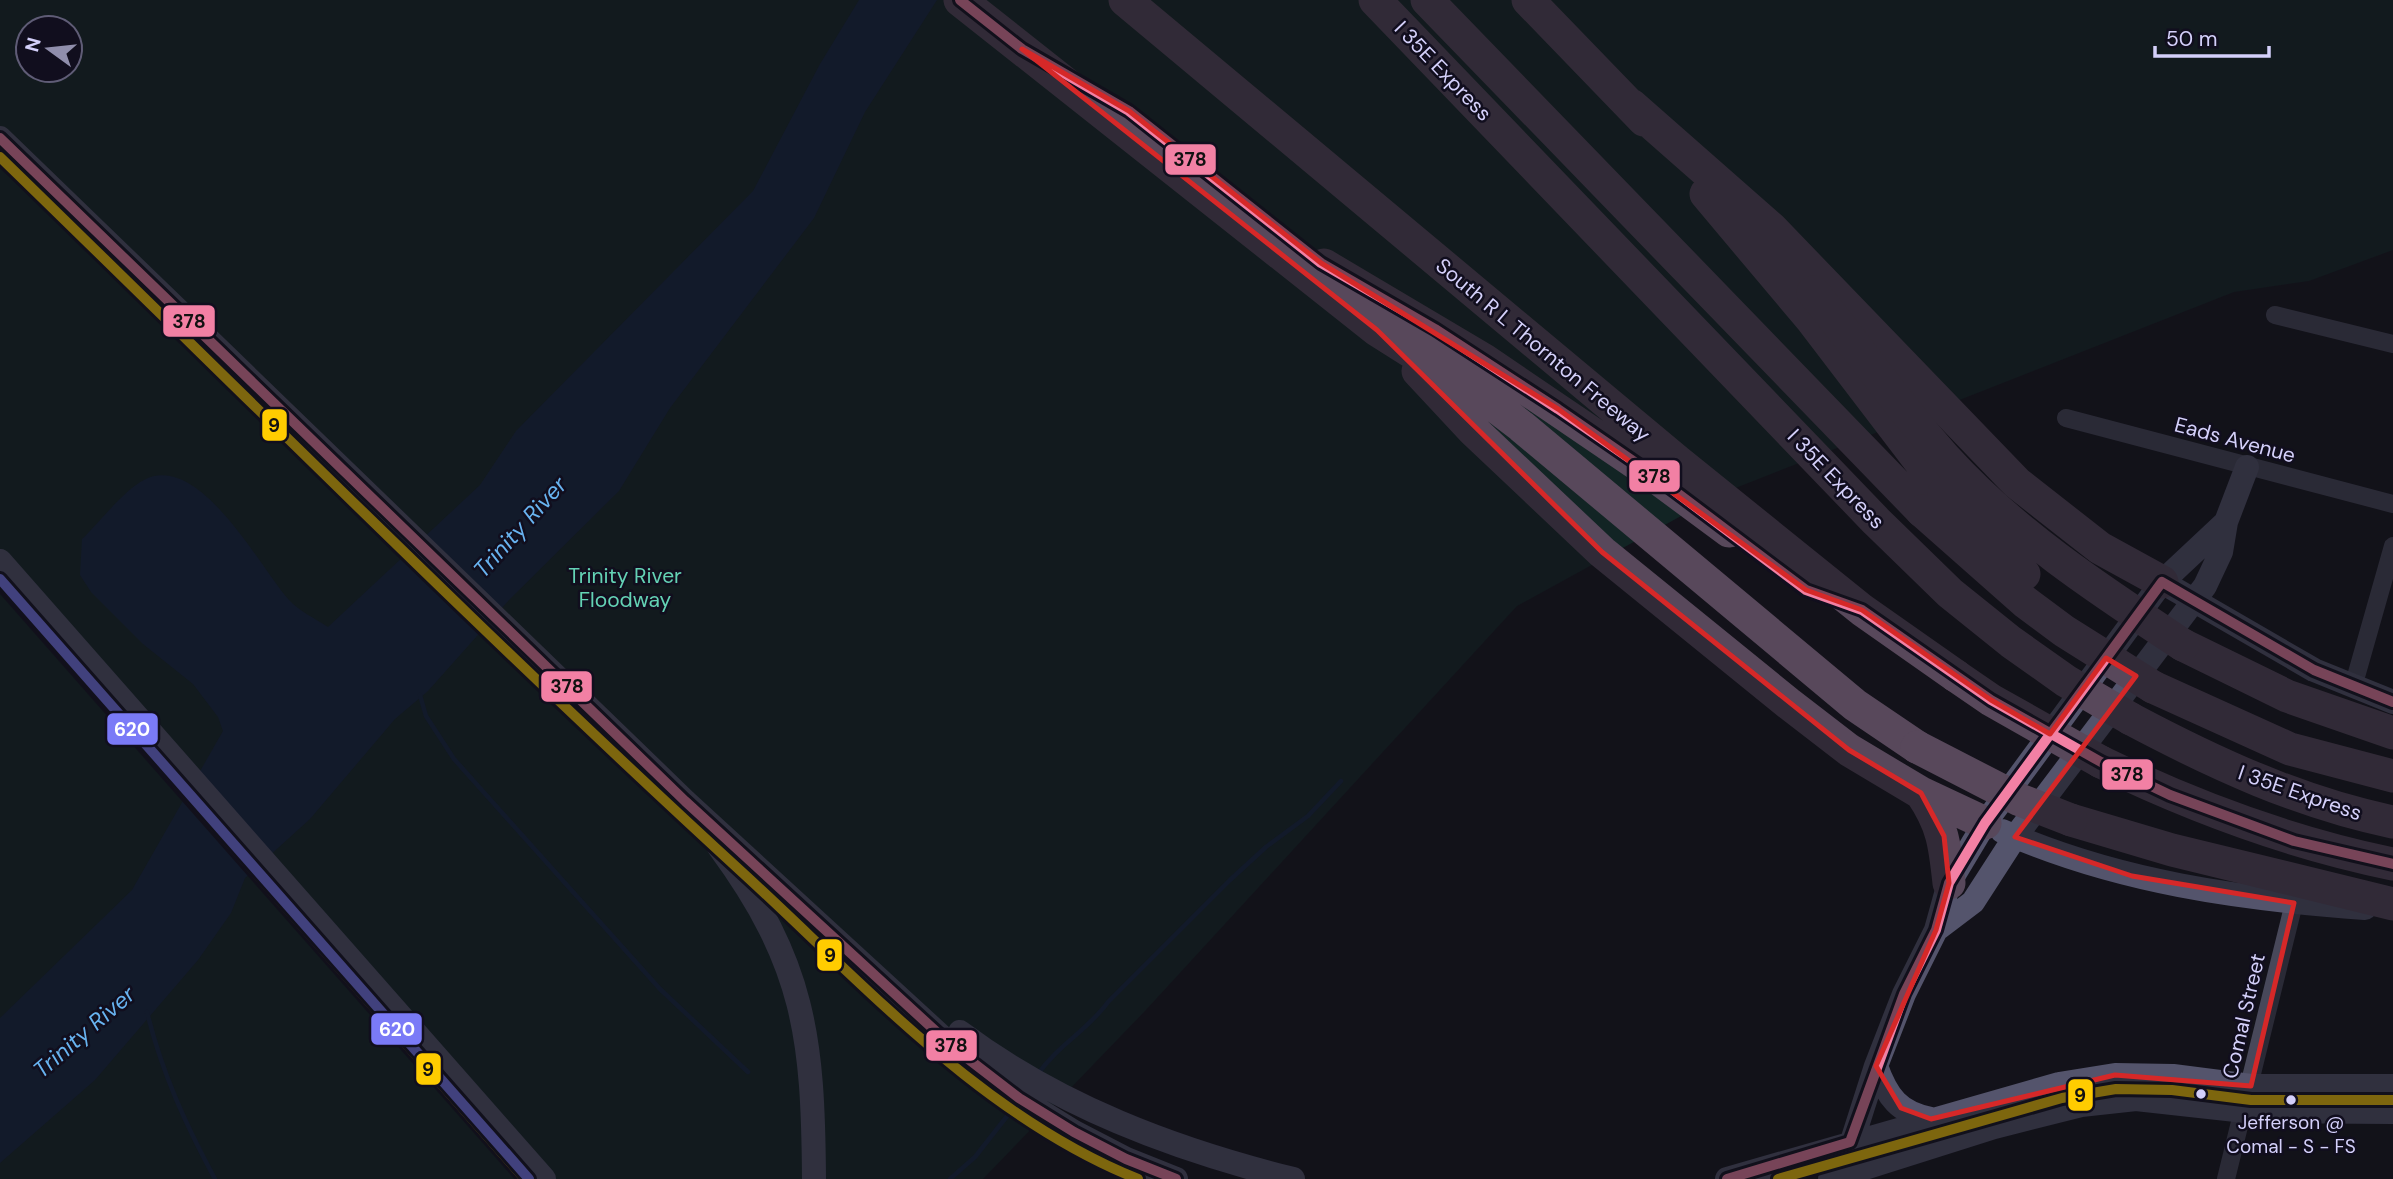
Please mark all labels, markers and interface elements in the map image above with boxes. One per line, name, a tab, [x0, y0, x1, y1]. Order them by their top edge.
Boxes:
north arrow	[14, 14, 84, 84]
scale bar	[2155, 14, 2269, 58]
street label: I 35E Express	[1388, 15, 1498, 127]
text: 50 m	[2166, 25, 2217, 53]
text: N	[19, 35, 47, 55]
line badge: 378	[1164, 143, 1217, 176]
text: 378	[1173, 147, 1207, 172]
street label: South R L Thornton Freeway	[1430, 252, 1656, 448]
line badge: 378	[162, 304, 216, 338]
text: 378	[172, 309, 206, 334]
line badge: 9	[261, 408, 288, 442]
street label: Eads Avenue	[2172, 410, 2299, 470]
text: 9	[268, 413, 280, 438]
street label: I 35E Express	[1781, 423, 1891, 535]
line badge: 378	[1628, 459, 1681, 493]
text: 378	[1637, 464, 1671, 489]
water label: Trinity River	[467, 469, 574, 584]
park label: Trinity River Floodway	[568, 562, 682, 614]
line badge: 378	[540, 670, 593, 703]
text: 378	[550, 674, 584, 699]
line badge: 620	[106, 712, 159, 746]
text: 620	[114, 717, 150, 742]
line badge: 378	[2101, 758, 2154, 791]
street label: I 35E Express	[2234, 759, 2366, 827]
text: 378	[2110, 762, 2144, 787]
line badge: 9	[816, 938, 843, 972]
text: 9	[824, 943, 836, 968]
street label: Comal Street	[2216, 951, 2272, 1081]
water label: Trinity River	[27, 978, 142, 1085]
line badge: 620	[370, 1012, 423, 1046]
text: 620	[379, 1017, 415, 1042]
line badge: 378	[925, 1029, 978, 1062]
text: 378	[934, 1033, 968, 1058]
line badge: 9	[415, 1052, 442, 1086]
text: 9	[422, 1057, 434, 1082]
line badge: 9	[2067, 1078, 2094, 1112]
text: 9	[2074, 1083, 2086, 1108]
unlabelled marker	[2194, 1087, 2208, 1101]
marker: Jefferson @ Comal - S - FS	[2284, 1093, 2298, 1107]
place label: Jefferson @ Comal - S - FS	[2226, 1110, 2356, 1159]

